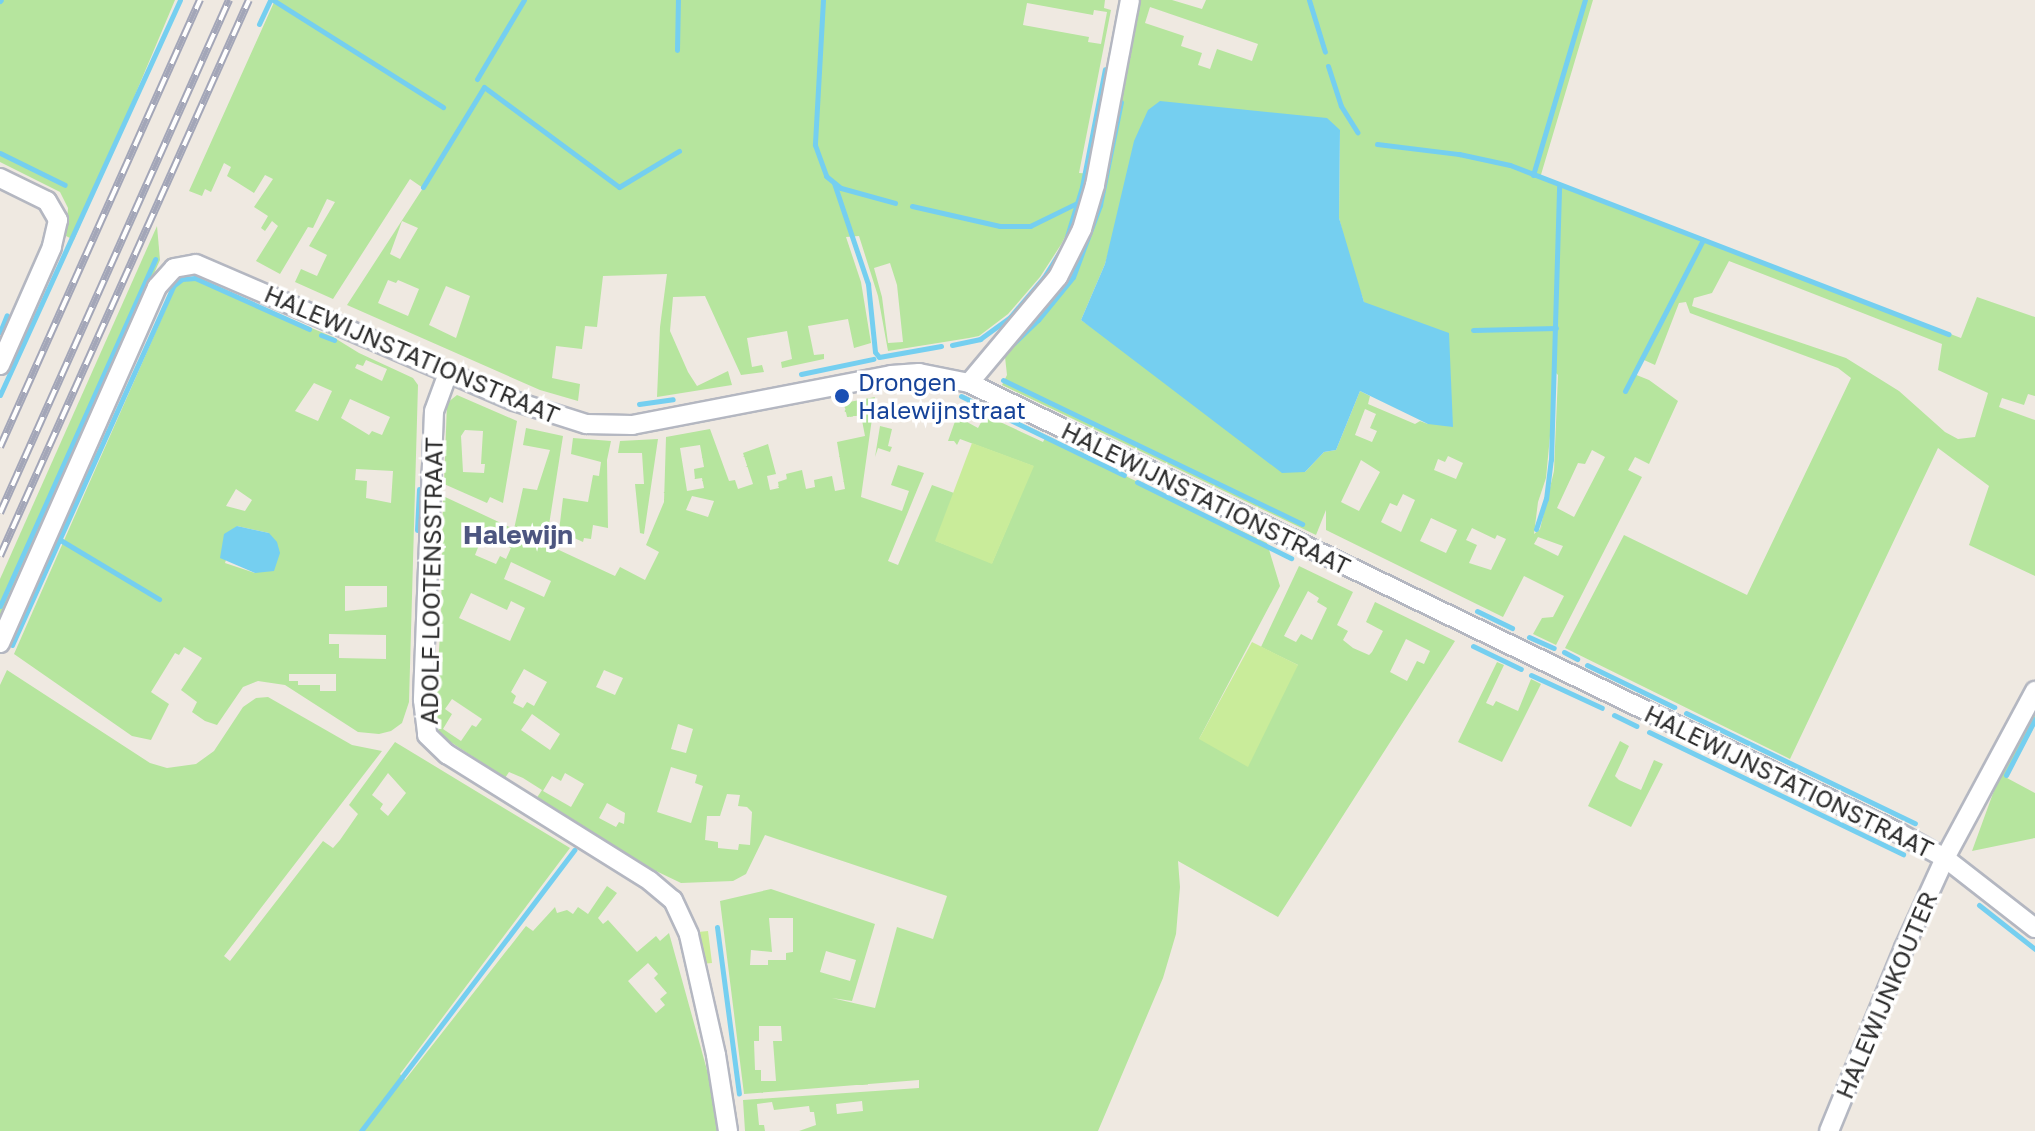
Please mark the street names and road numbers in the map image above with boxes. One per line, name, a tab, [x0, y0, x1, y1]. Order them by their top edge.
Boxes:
street label: HALEWIJNSTATIONSTRAAT	[260, 279, 564, 429]
street label: HALEWIJNSTATIONSTRAAT	[1057, 415, 1355, 581]
street label: ADOLF LOOTENSSTRAAT	[414, 437, 448, 725]
street label: HALEWIJNSTATIONSTRAAT	[1640, 698, 1938, 864]
street label: HALEWIJNKOUTER	[1829, 887, 1943, 1103]

